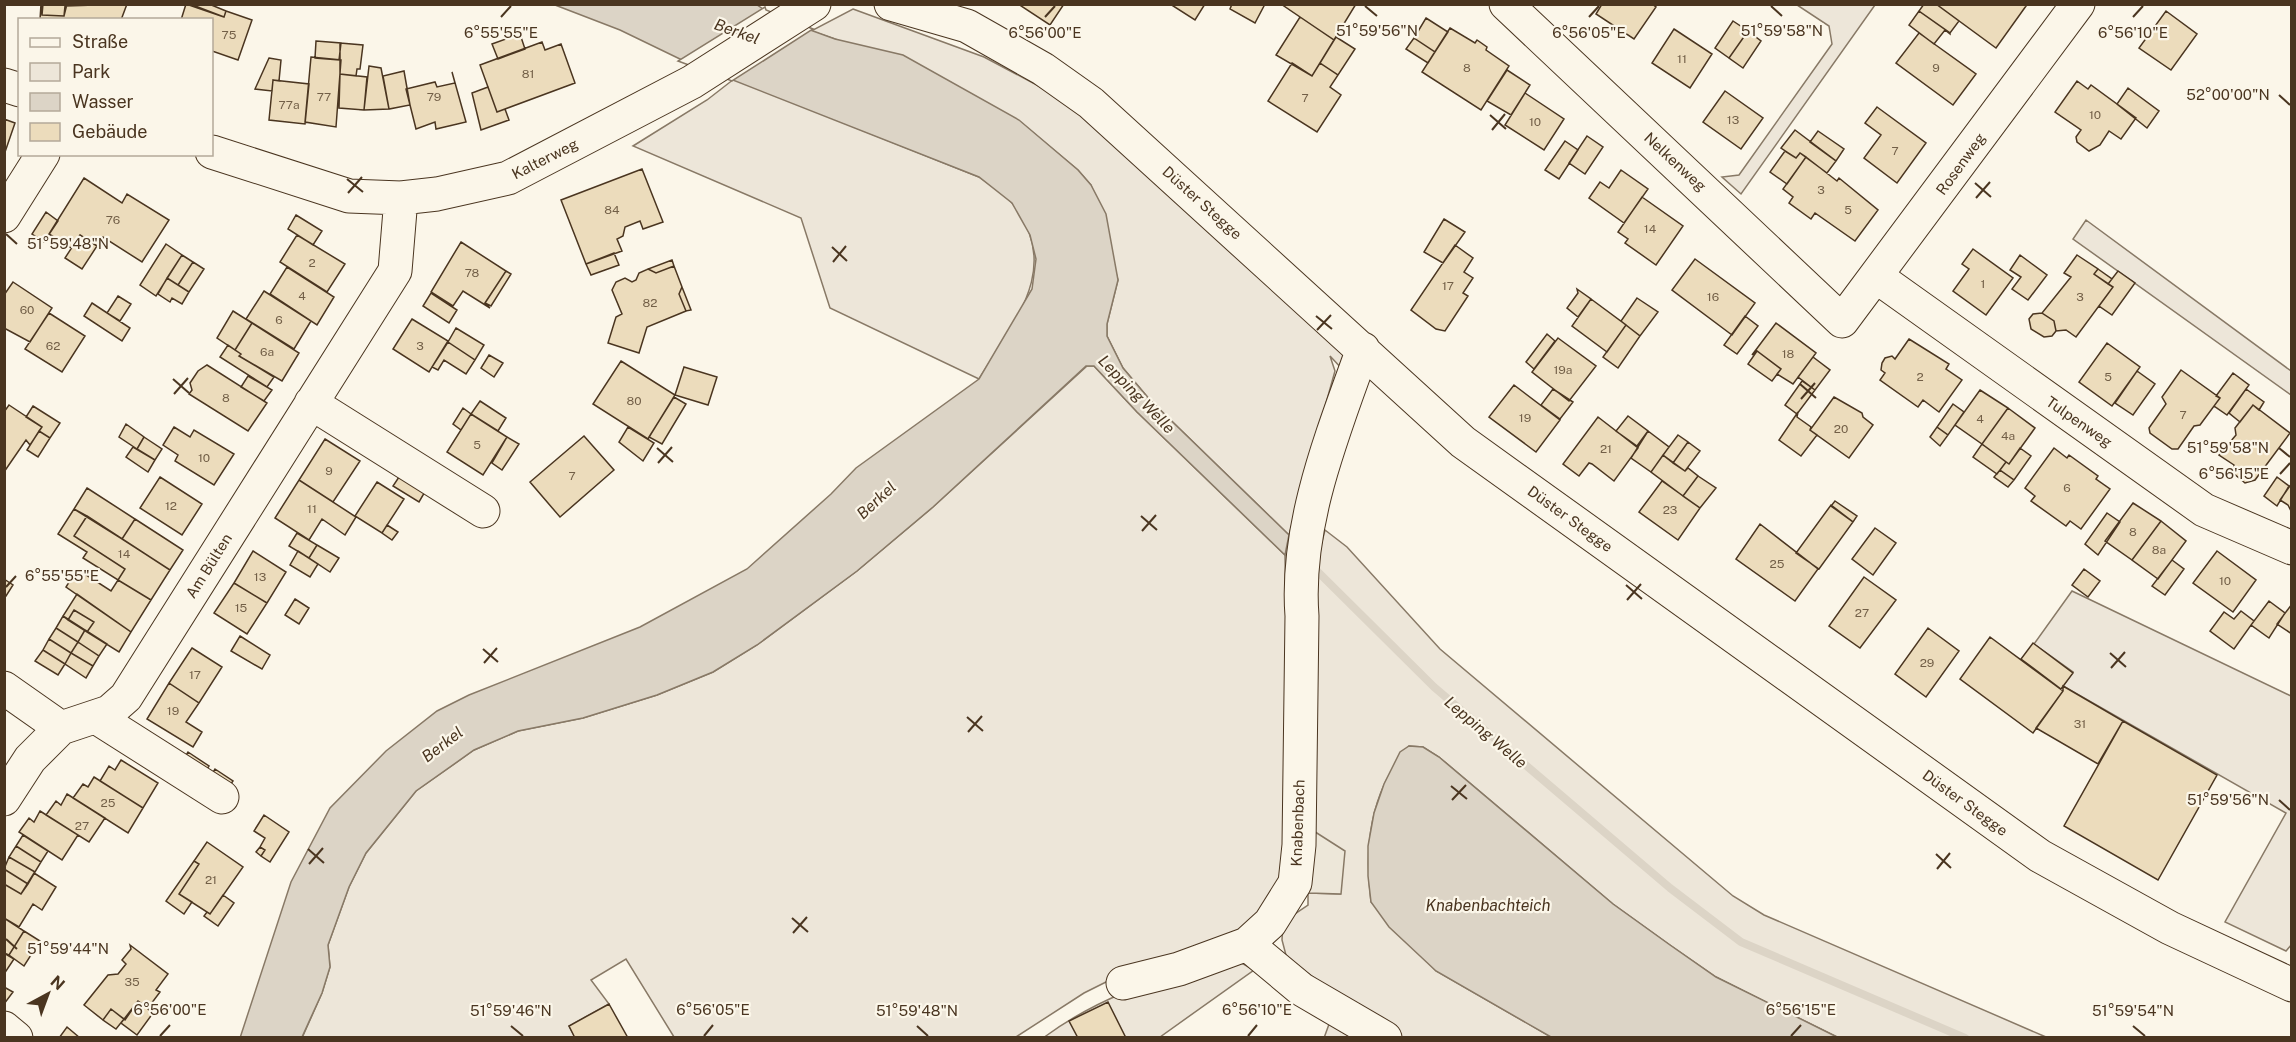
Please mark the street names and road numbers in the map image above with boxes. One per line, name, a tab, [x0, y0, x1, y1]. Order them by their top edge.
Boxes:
street label: Nelkenweg	[1641, 129, 1710, 195]
street label: Rosenweg	[1933, 130, 1989, 198]
street label: Kalterweg	[509, 135, 581, 182]
street label: Düster Stegge	[1159, 163, 1245, 243]
street label: Tulpenweg	[2043, 393, 2116, 450]
street label: Düster Stegge	[1525, 482, 1616, 555]
street label: Am Bülten	[182, 530, 235, 601]
street label: Düster Stegge	[1920, 766, 2011, 839]
street label: Knabenbach	[1287, 779, 1308, 867]

